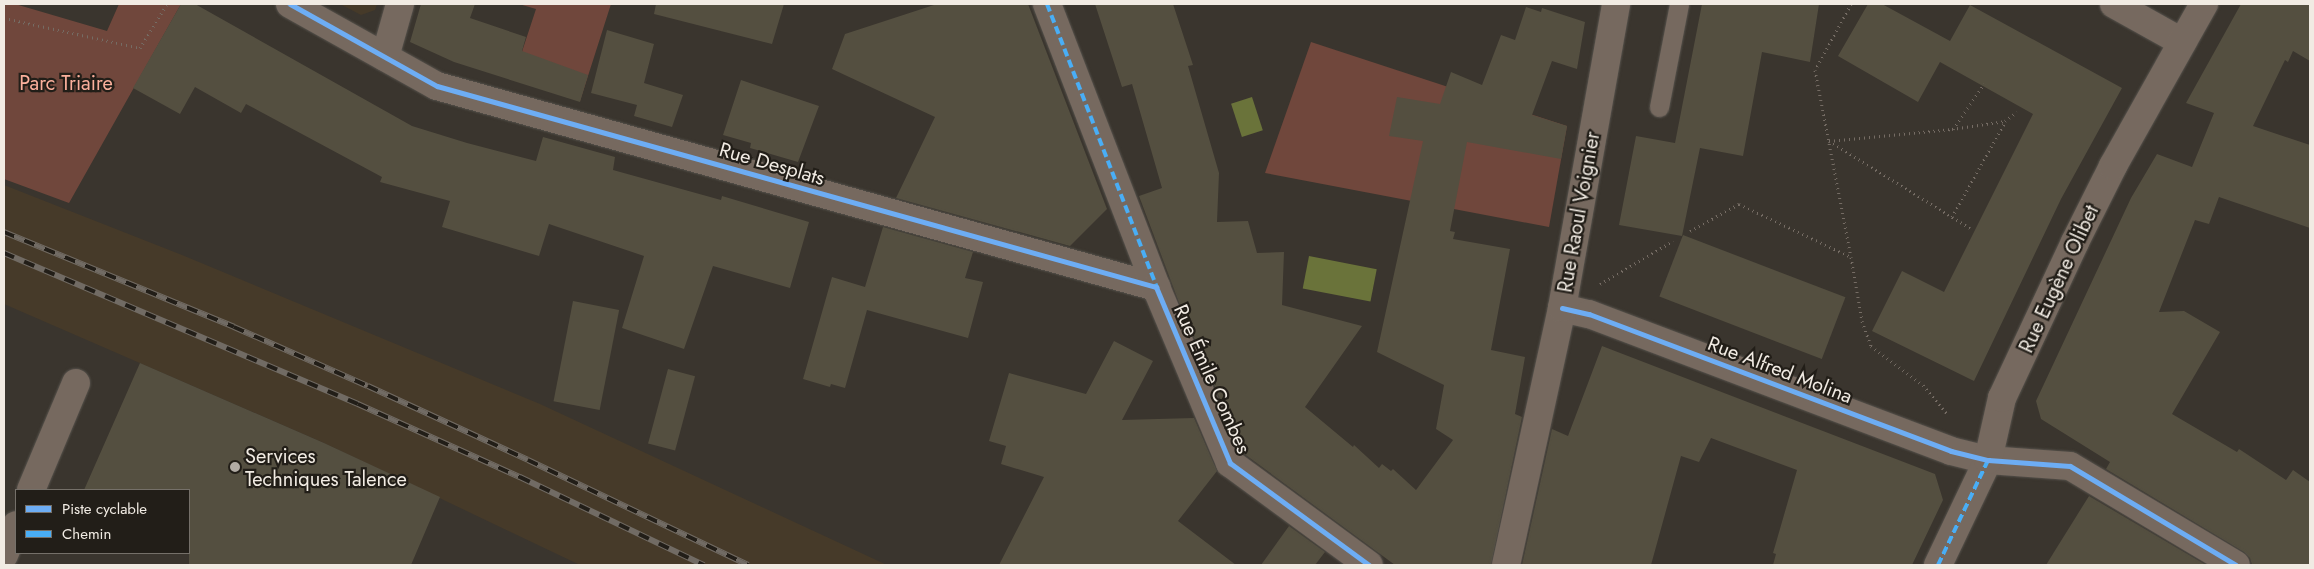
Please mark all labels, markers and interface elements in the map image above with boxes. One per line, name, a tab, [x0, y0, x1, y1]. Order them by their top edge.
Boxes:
park label: Parc Triaire	[19, 71, 113, 95]
street label: Rue Raoul Voignier	[1553, 130, 1605, 294]
street label: Rue Desplats	[717, 138, 827, 190]
street label: Rue Eugène Olibet	[2014, 201, 2104, 357]
street label: Rue Émile Combes	[1168, 301, 1256, 457]
street label: Rue Alfred Molina	[1704, 331, 1856, 409]
place label: Services Techniques Talence	[245, 444, 407, 491]
marker: Services Techniques Talence	[229, 461, 241, 473]
legend	[15, 489, 190, 554]
text: Piste cyclable	[62, 498, 147, 520]
text: Chemin	[62, 523, 111, 545]

